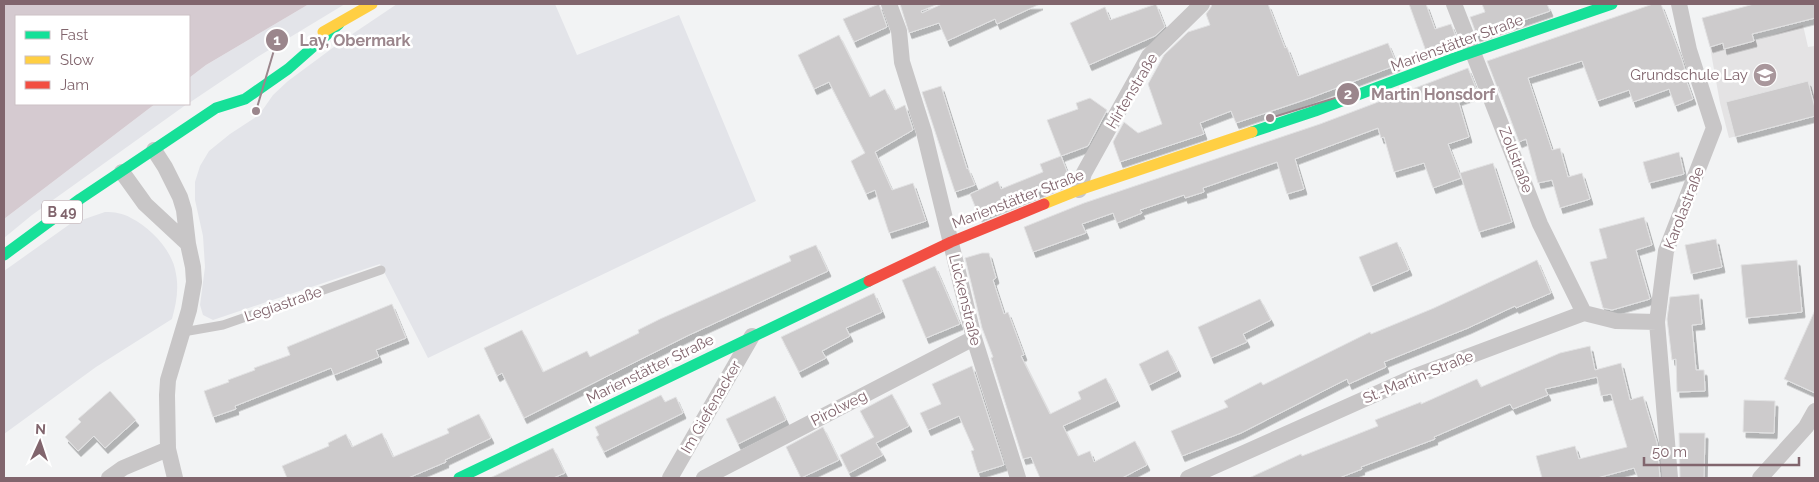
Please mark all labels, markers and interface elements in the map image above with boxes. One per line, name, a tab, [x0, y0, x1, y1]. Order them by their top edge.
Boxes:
street label: Marienstätter Straße	[1388, 11, 1526, 75]
legend	[15, 15, 190, 105]
callout: Lay, Obermark	[265, 25, 421, 56]
text: Fast	[60, 26, 88, 44]
text: 1	[273, 31, 281, 49]
text: Lay, Obermark	[300, 31, 410, 50]
street label: Hirtenstraße	[1102, 50, 1162, 132]
text: Slow	[60, 51, 94, 69]
school or university icon: Grundschule Lay	[1752, 62, 1778, 88]
place label: Grundschule Lay	[1630, 66, 1748, 84]
text: Jam	[60, 76, 89, 94]
callout: Martin Honsdorf	[1336, 79, 1505, 110]
text: 2	[1344, 85, 1352, 103]
text: Martin Honsdorf	[1371, 85, 1496, 104]
street label: Zollstraße	[1495, 125, 1537, 196]
street label: Karolastraße	[1660, 164, 1708, 252]
street label: Marienstätter Straße	[950, 166, 1087, 232]
road number: B 49	[42, 200, 82, 223]
street label: Lückenstraße	[945, 252, 985, 348]
street label: Legiastraße	[242, 282, 324, 326]
street label: Marienstätter Straße	[583, 330, 717, 408]
street label: St.-Martin-Straße	[1360, 347, 1476, 407]
street label: Im Giefenacker	[677, 357, 745, 457]
street label: Pirolweg	[808, 386, 870, 430]
north arrow	[15, 417, 65, 467]
text: N	[35, 421, 46, 437]
scale bar	[1644, 434, 1799, 466]
text: 50 m	[1652, 443, 1687, 461]

